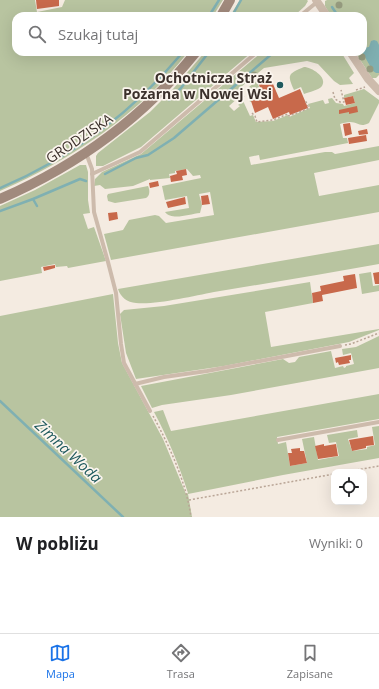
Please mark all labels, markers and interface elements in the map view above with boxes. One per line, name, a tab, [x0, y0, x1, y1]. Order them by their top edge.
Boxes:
search box	[12, 12, 367, 56]
icon: search	[26, 23, 48, 45]
text: Szukaj tutaj	[58, 24, 138, 44]
place label: Ochotnicza Straż Pożarna w Nowej Wsi	[123, 68, 272, 103]
marker: Ochotnicza Straż Pożarna w Nowej Wsi	[275, 80, 285, 90]
street label: GRODZISKA	[42, 109, 116, 167]
water label: Zimna Woda	[31, 414, 107, 487]
map controls	[331, 469, 367, 505]
button: locate	[331, 469, 367, 505]
text: W pobliżu	[16, 532, 99, 555]
text: Wyniki: 0	[309, 534, 363, 552]
tab: Mapa	[46, 642, 75, 681]
tab: Trasa	[167, 642, 195, 681]
tab: Zapisane	[287, 642, 333, 681]

